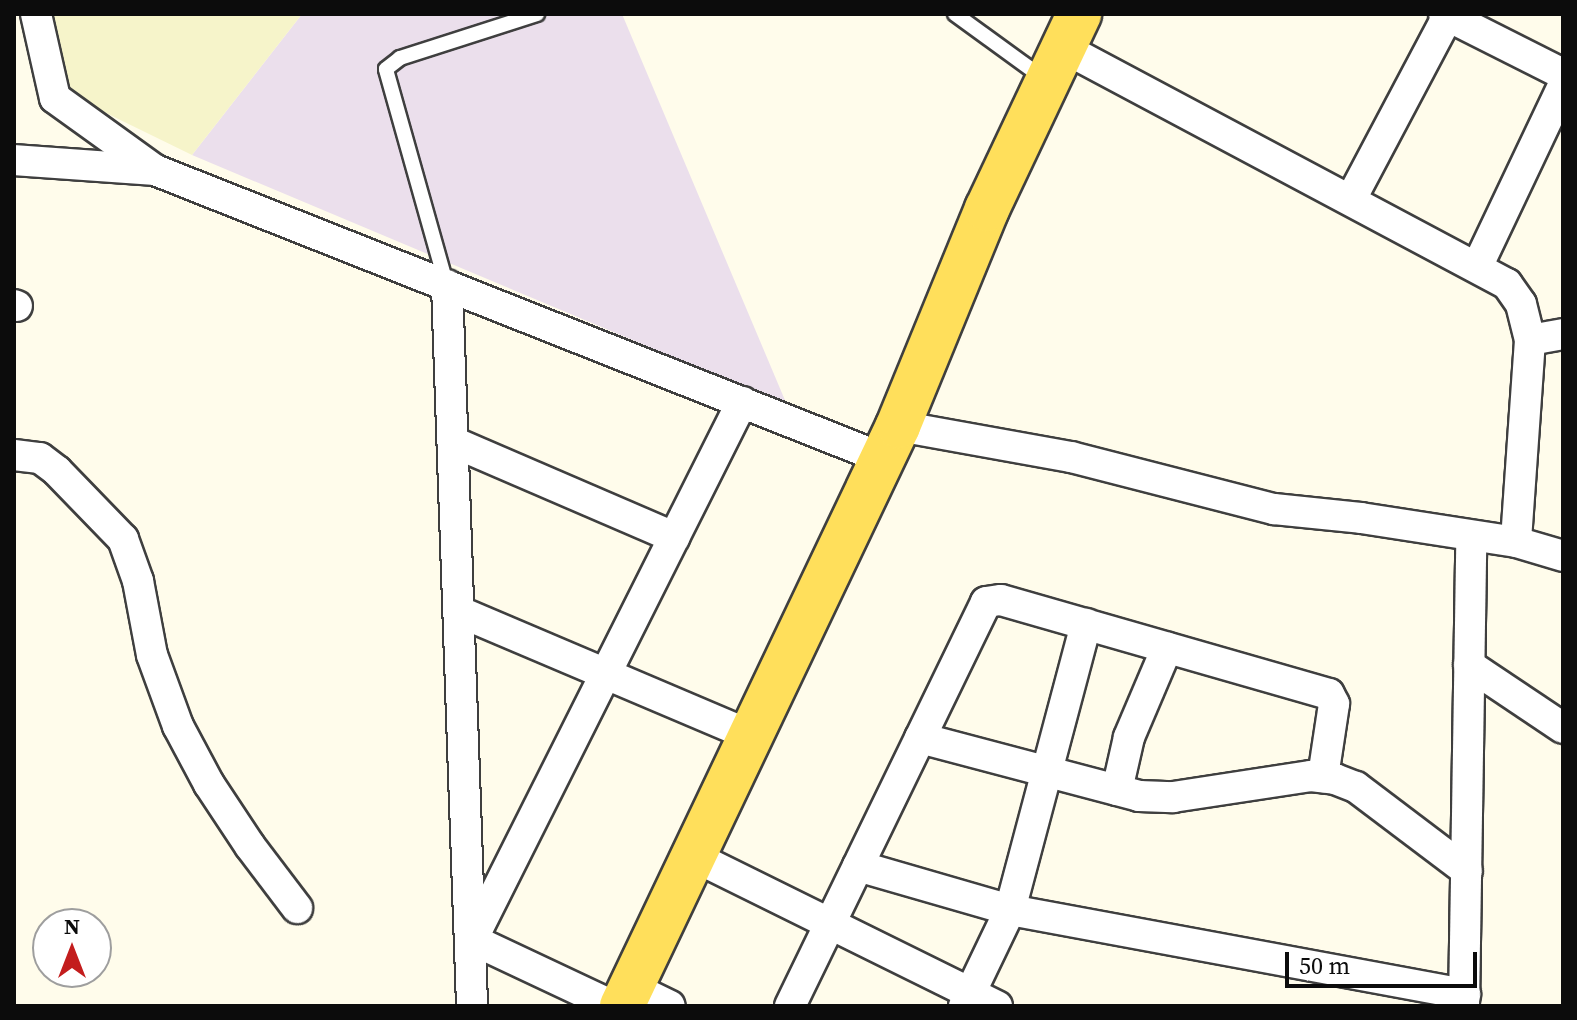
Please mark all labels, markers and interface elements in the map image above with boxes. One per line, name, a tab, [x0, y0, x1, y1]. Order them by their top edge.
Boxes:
north arrow	[32, 908, 112, 988]
text: N	[64, 911, 80, 941]
scale bar	[1289, 936, 1481, 986]
text: 50 m	[1299, 949, 1350, 982]

